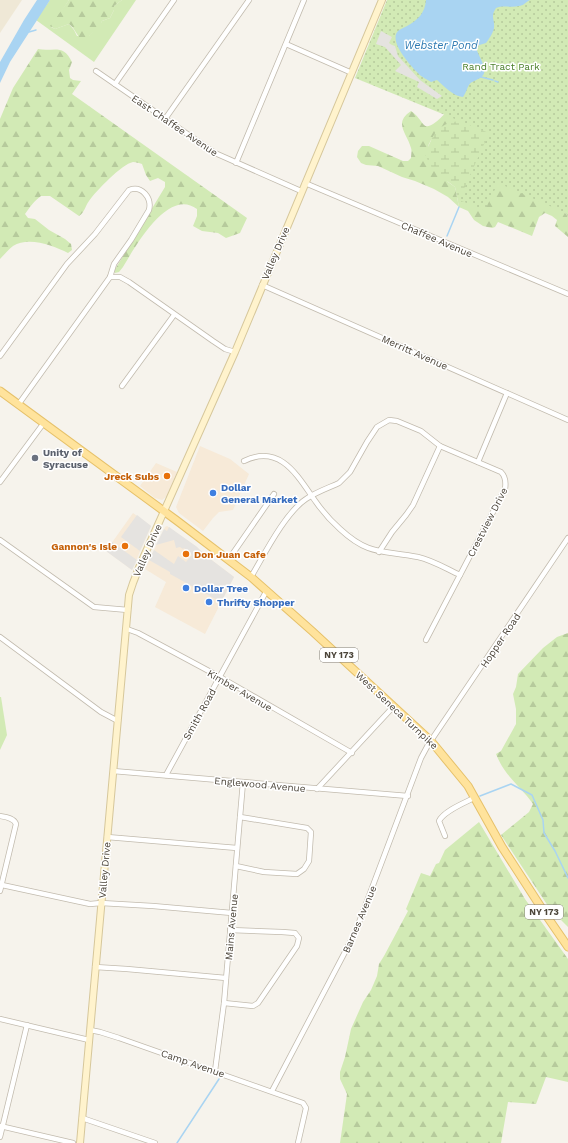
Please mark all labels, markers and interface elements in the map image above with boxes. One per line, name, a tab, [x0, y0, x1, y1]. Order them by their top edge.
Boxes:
water label: Webster Pond	[404, 39, 479, 52]
park label: Rand Tract Park	[462, 61, 540, 72]
street label: East Chaffee Avenue	[130, 93, 220, 158]
street label: Chaffee Avenue	[400, 219, 474, 260]
street label: Valley Drive	[259, 225, 292, 281]
street label: Merritt Avenue	[380, 333, 450, 372]
place label: Unity of Syracuse	[43, 447, 88, 470]
marker: Unity of Syracuse	[30, 453, 40, 463]
place label: Jreck Subs	[104, 471, 160, 482]
marker: Jreck Subs	[162, 471, 172, 481]
place label: Dollar General Market	[221, 482, 298, 505]
street label: Crestview Drive	[465, 486, 510, 559]
marker: Dollar General Market	[208, 488, 218, 498]
street label: Valley Drive	[131, 522, 164, 578]
place label: Gannon's Isle	[51, 541, 117, 552]
marker: Gannon's Isle	[120, 541, 130, 551]
marker: Don Juan Cafe	[181, 549, 191, 559]
place label: Don Juan Cafe	[194, 549, 266, 560]
marker: Dollar Tree	[181, 583, 191, 593]
place label: Dollar Tree	[194, 583, 248, 594]
marker: Thrifty Shopper	[204, 597, 214, 607]
place label: Thrifty Shopper	[217, 597, 295, 608]
street label: Hopper Road	[478, 611, 523, 670]
road number: NY 173	[320, 648, 358, 662]
street label: Kimber Avenue	[205, 667, 274, 714]
street label: West Seneca Turnpike	[353, 669, 440, 751]
street label: Smith Road	[181, 687, 218, 742]
street label: Englewood Avenue	[214, 775, 306, 794]
street label: Valley Drive	[97, 841, 112, 899]
street label: Barnes Avenue	[340, 884, 379, 954]
street label: Mains Avenue	[223, 893, 240, 961]
road number: NY 173	[525, 905, 563, 919]
street label: Camp Avenue	[160, 1047, 226, 1080]

